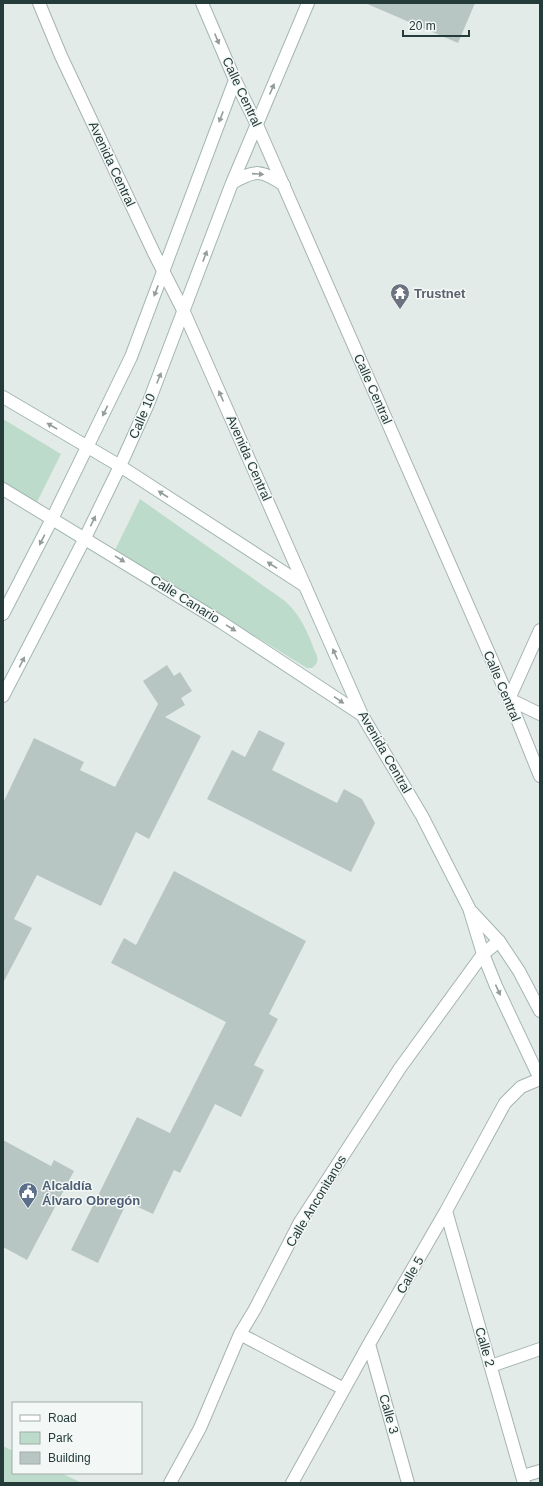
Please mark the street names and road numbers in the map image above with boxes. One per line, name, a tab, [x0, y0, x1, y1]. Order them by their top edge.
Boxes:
street label: Calle Central	[219, 55, 265, 129]
street label: Avenida Central	[86, 119, 138, 209]
street label: Calle Central	[351, 352, 395, 426]
street label: Calle 10	[126, 391, 158, 441]
street label: Avenida Central	[223, 413, 275, 503]
street label: Calle Canario	[148, 572, 222, 626]
street label: Calle Central	[480, 648, 524, 724]
street label: Avenida Central	[355, 708, 415, 796]
street label: Calle Anconitanos	[283, 1152, 349, 1249]
street label: Calle 5	[393, 1254, 427, 1296]
street label: Calle 2	[472, 1325, 498, 1369]
street label: Calle 3	[376, 1392, 402, 1436]

